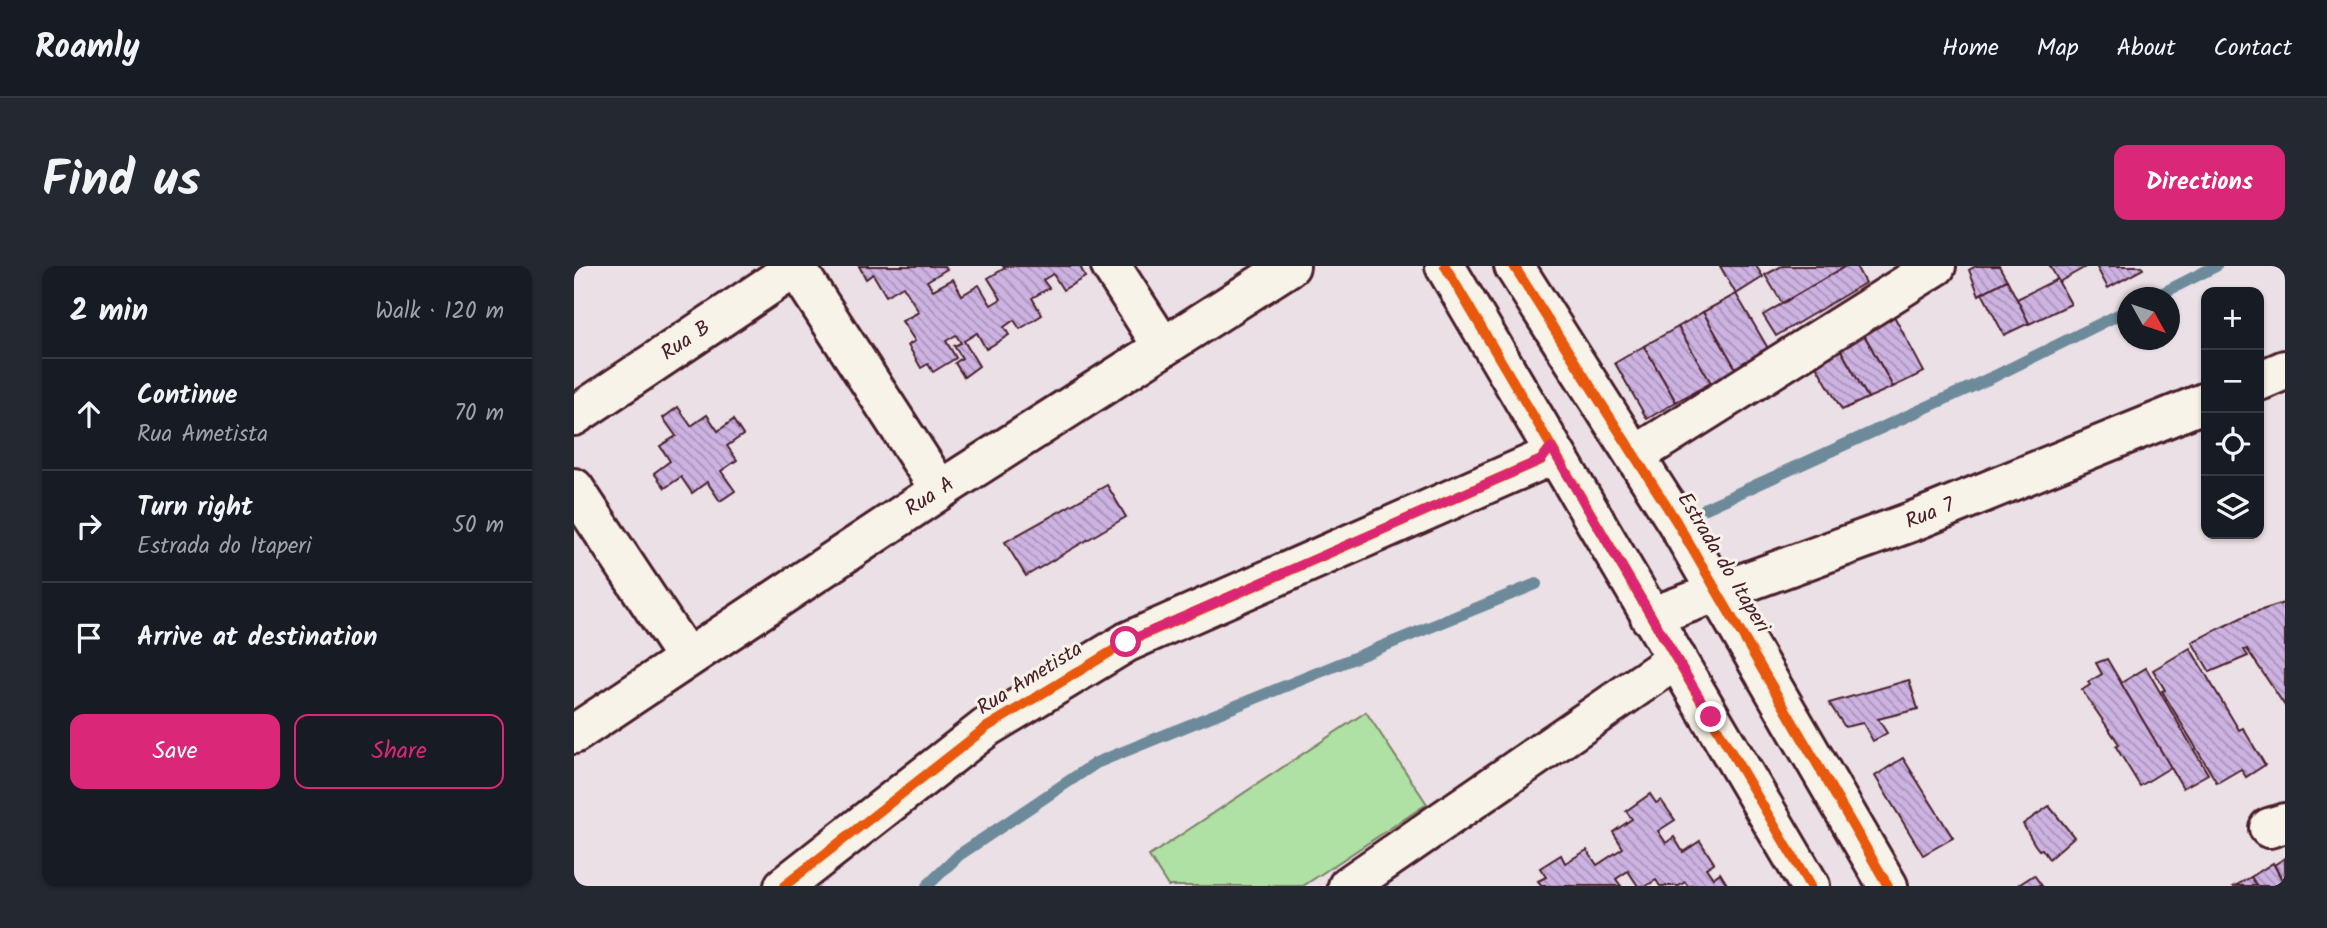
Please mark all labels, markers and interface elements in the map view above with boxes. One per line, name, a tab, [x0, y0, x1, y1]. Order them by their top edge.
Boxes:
text: Roamly	[35, 22, 140, 75]
text: Home	[1942, 29, 1999, 68]
text: Map	[2037, 29, 2079, 68]
text: About	[2117, 29, 2175, 68]
text: Contact	[2213, 29, 2292, 68]
text: Find us	[42, 143, 200, 221]
button: Directions	[2114, 145, 2285, 220]
north arrow	[2117, 287, 2180, 350]
map controls	[2201, 287, 2264, 539]
button: +	[2201, 287, 2264, 350]
text: 2 min	[70, 288, 148, 336]
text: Walk · 120 m	[375, 294, 504, 330]
street label: Rua B	[654, 312, 718, 370]
button: −	[2201, 350, 2264, 413]
text: Continue	[137, 375, 238, 417]
icon: ahead	[70, 395, 108, 433]
text: 70 m	[454, 396, 504, 432]
button: locate	[2201, 413, 2264, 476]
text: Rua Ametista	[137, 417, 268, 453]
street label: Rua A	[899, 469, 961, 525]
button: layers	[2201, 476, 2264, 539]
street label: Estrada do Itaperi	[1668, 486, 1779, 641]
text: Turn right	[137, 487, 253, 529]
street label: Rua 7	[1900, 489, 1961, 539]
icon: right	[70, 507, 108, 545]
text: 50 m	[453, 508, 504, 544]
text: Estrada do Itaperi	[137, 529, 311, 565]
text: Arrive at destination	[137, 617, 377, 659]
icon: arrive	[70, 619, 108, 657]
route start	[1110, 626, 1141, 657]
street label: Rua Ametista	[971, 633, 1089, 725]
route end	[1695, 701, 1726, 732]
button: Save	[70, 714, 280, 789]
button: Share	[294, 714, 504, 789]

